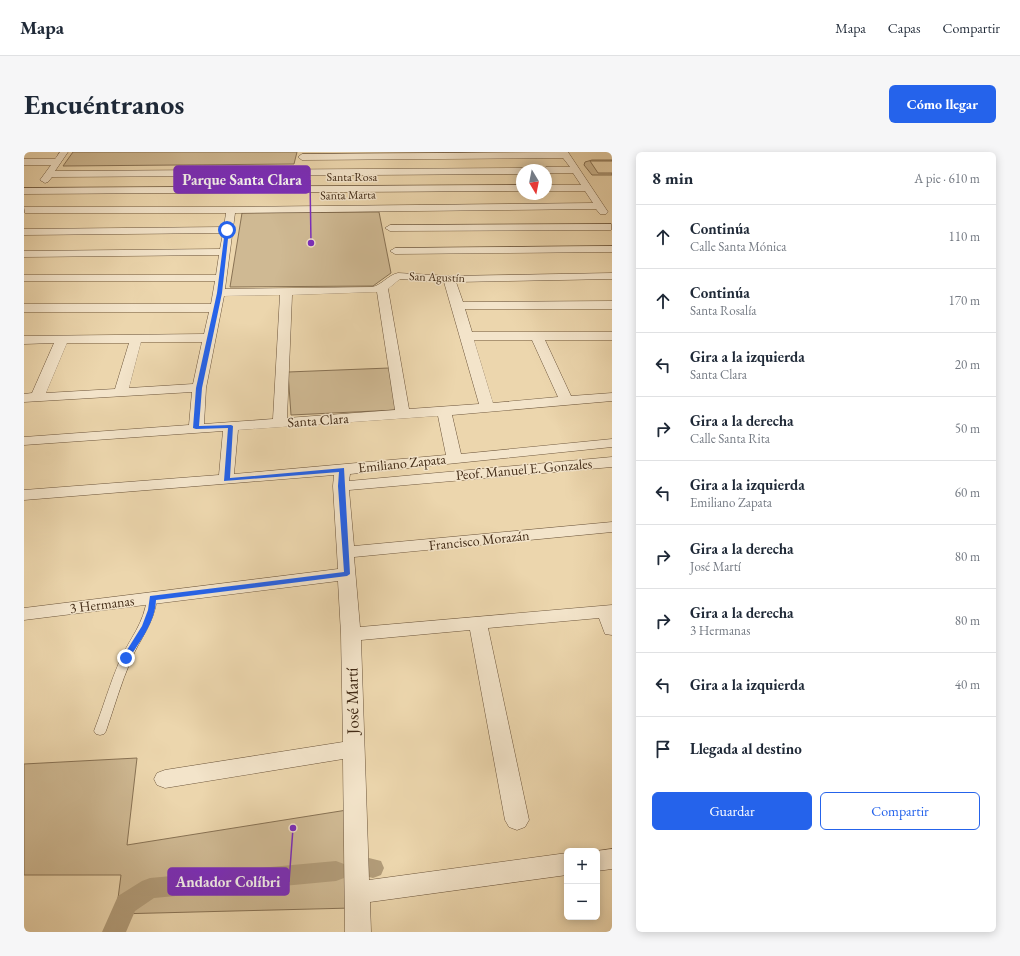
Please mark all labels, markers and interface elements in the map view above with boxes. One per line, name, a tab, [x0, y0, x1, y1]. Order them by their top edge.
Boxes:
text: Mapa	[20, 15, 64, 40]
text: Mapa	[835, 19, 866, 37]
text: Capas	[888, 19, 920, 37]
text: Compartir	[942, 19, 1000, 37]
button: Cómo llegar	[889, 85, 996, 123]
text: Encuéntranos	[24, 86, 184, 122]
north arrow	[516, 164, 552, 200]
callout: Parque Santa Clara	[174, 166, 310, 193]
text: 8 min	[652, 167, 693, 189]
street label: Santa Rosa	[327, 169, 378, 185]
text: Parque Santa Clara	[182, 170, 302, 189]
text: A pie · 610 m	[914, 170, 980, 187]
street label: Santa Marta	[320, 187, 376, 203]
text: Continúa	[690, 219, 750, 238]
route start	[218, 221, 236, 239]
icon: ahead	[652, 226, 674, 248]
text: 110 m	[949, 228, 980, 245]
text: Calle Santa Mónica	[690, 238, 787, 255]
street label: San Agustín	[409, 268, 466, 286]
text: Continúa	[690, 283, 750, 302]
icon: ahead	[652, 290, 674, 312]
text: 170 m	[949, 292, 980, 309]
text: Santa Rosalía	[690, 302, 757, 319]
text: Gira a la izquierda	[690, 347, 805, 366]
icon: left	[652, 354, 674, 376]
text: 20 m	[955, 356, 980, 373]
text: Santa Clara	[690, 366, 747, 383]
street label: Santa Clara	[287, 409, 350, 431]
text: Gira a la derecha	[690, 411, 794, 430]
icon: right	[652, 418, 674, 440]
text: 50 m	[955, 420, 980, 437]
text: Calle Santa Rita	[690, 430, 770, 447]
street label: Emiliano Zapata	[357, 449, 447, 477]
street label: Peof. Manuel E. Gonzales	[455, 454, 593, 484]
text: Gira a la izquierda	[690, 475, 805, 494]
icon: left	[652, 482, 674, 504]
text: 60 m	[955, 484, 980, 501]
text: Emiliano Zapata	[690, 494, 772, 511]
street label: Francisco Morazán	[428, 526, 531, 554]
text: Gira a la derecha	[690, 539, 794, 558]
icon: right	[652, 546, 674, 568]
text: 80 m	[955, 548, 980, 565]
text: José Martí	[690, 558, 741, 575]
street label: 3 Hermanas	[69, 591, 136, 617]
text: Gira a la derecha	[690, 603, 794, 622]
icon: right	[652, 610, 674, 632]
text: 80 m	[955, 612, 980, 629]
text: 3 Hermanas	[690, 622, 750, 639]
route end	[117, 649, 135, 667]
street label: José Martí	[340, 667, 364, 737]
icon: left	[652, 674, 674, 696]
text: Gira a la izquierda	[690, 675, 805, 694]
text: 40 m	[955, 676, 980, 693]
icon: arrive	[652, 738, 674, 760]
text: Llegada al destino	[690, 739, 802, 758]
button: Guardar	[652, 792, 812, 830]
button: Compartir	[820, 792, 980, 830]
map controls	[564, 848, 600, 920]
button: +	[564, 848, 600, 884]
callout: Andador Colíbri	[168, 868, 289, 895]
text: Andador Colíbri	[175, 872, 281, 891]
button: −	[564, 884, 600, 920]

